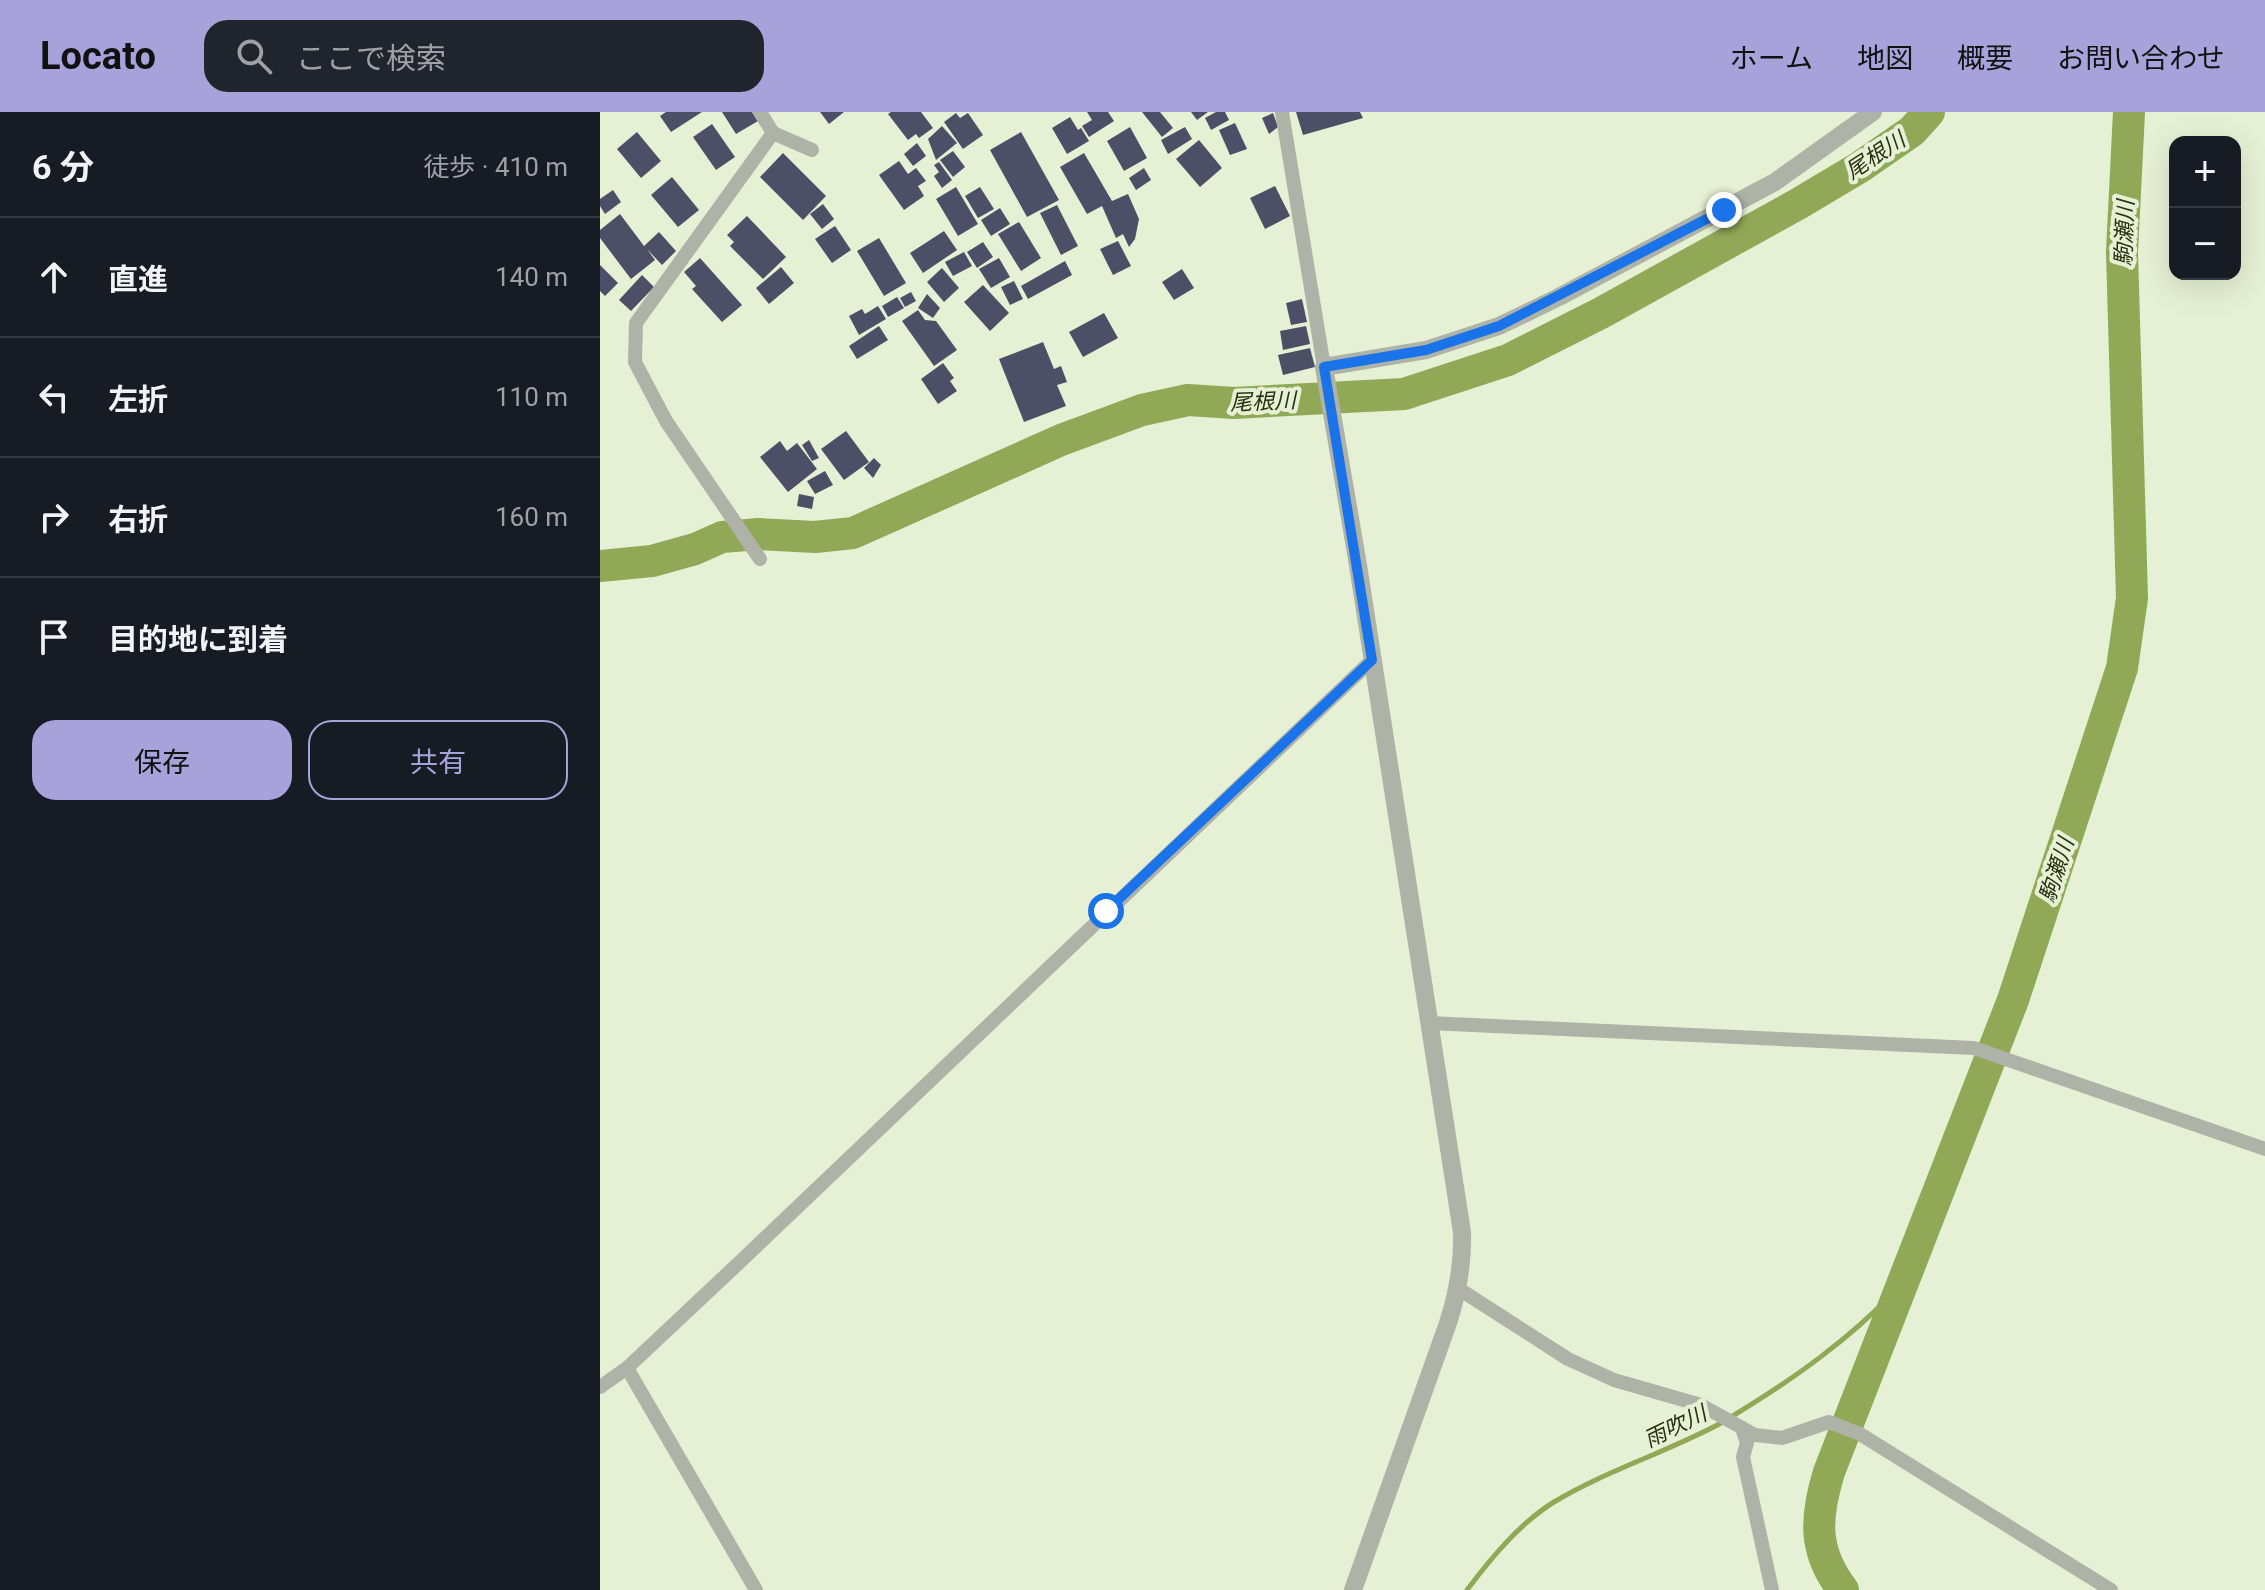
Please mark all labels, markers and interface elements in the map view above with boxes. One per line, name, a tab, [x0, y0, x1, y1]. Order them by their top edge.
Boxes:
search box	[204, 20, 764, 92]
text: Locato	[40, 34, 156, 78]
icon: search	[232, 34, 276, 78]
text: ここで検索	[296, 41, 446, 76]
text: ホーム	[1730, 42, 1813, 75]
text: 地図	[1857, 42, 1913, 75]
text: 概要	[1957, 42, 2013, 75]
text: お問い合わせ	[2057, 42, 2225, 75]
water label: 尾根川	[1841, 126, 1911, 184]
map controls	[2169, 136, 2241, 280]
button: +	[2169, 136, 2241, 208]
text: 6 分	[32, 147, 94, 187]
text: 徒歩 · 410 m	[423, 152, 568, 182]
route end	[1706, 192, 1742, 228]
water label: 駒瀬川	[2111, 198, 2138, 266]
button: −	[2169, 208, 2241, 280]
icon: ahead	[32, 255, 76, 299]
text: 直進	[108, 262, 168, 297]
text: 140 m	[495, 262, 568, 292]
icon: left	[32, 375, 76, 419]
text: 左折	[108, 382, 168, 417]
text: 110 m	[495, 382, 568, 412]
water label: 尾根川	[1230, 388, 1298, 415]
icon: right	[32, 495, 76, 539]
text: 右折	[108, 502, 168, 537]
text: 160 m	[495, 502, 568, 532]
icon: arrive	[32, 615, 76, 659]
text: 目的地に到着	[108, 622, 288, 657]
button: 保存	[32, 720, 292, 800]
button: 共有	[308, 720, 568, 800]
water label: 駒瀬川	[2034, 833, 2079, 905]
route start	[1088, 893, 1124, 929]
water label: 雨吹川	[1640, 1400, 1712, 1452]

